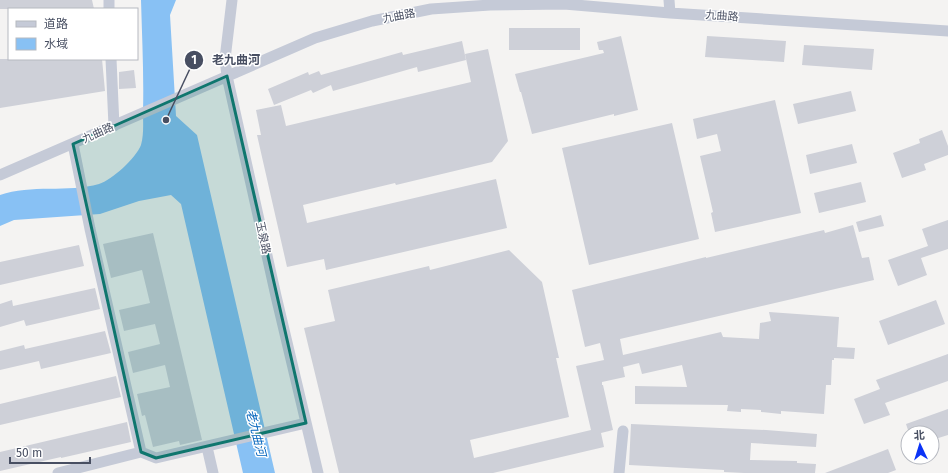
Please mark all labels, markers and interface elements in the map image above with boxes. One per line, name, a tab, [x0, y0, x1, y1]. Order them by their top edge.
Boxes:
street label: 九曲路	[382, 6, 416, 26]
legend	[8, 8, 138, 60]
street label: 九曲路	[705, 8, 739, 24]
text: 道路	[44, 17, 68, 31]
text: 水域	[44, 37, 68, 51]
callout: 老九曲河	[184, 48, 268, 72]
text: 1	[191, 53, 197, 67]
text: 老九曲河	[212, 53, 260, 67]
street label: 九曲路	[80, 120, 116, 146]
street label: 玉泉路	[253, 221, 273, 255]
water label: 老九曲河	[243, 408, 269, 460]
north arrow	[900, 425, 940, 465]
text: 北	[913, 429, 925, 442]
scale bar	[10, 439, 90, 465]
text: 50 m	[16, 446, 42, 460]

